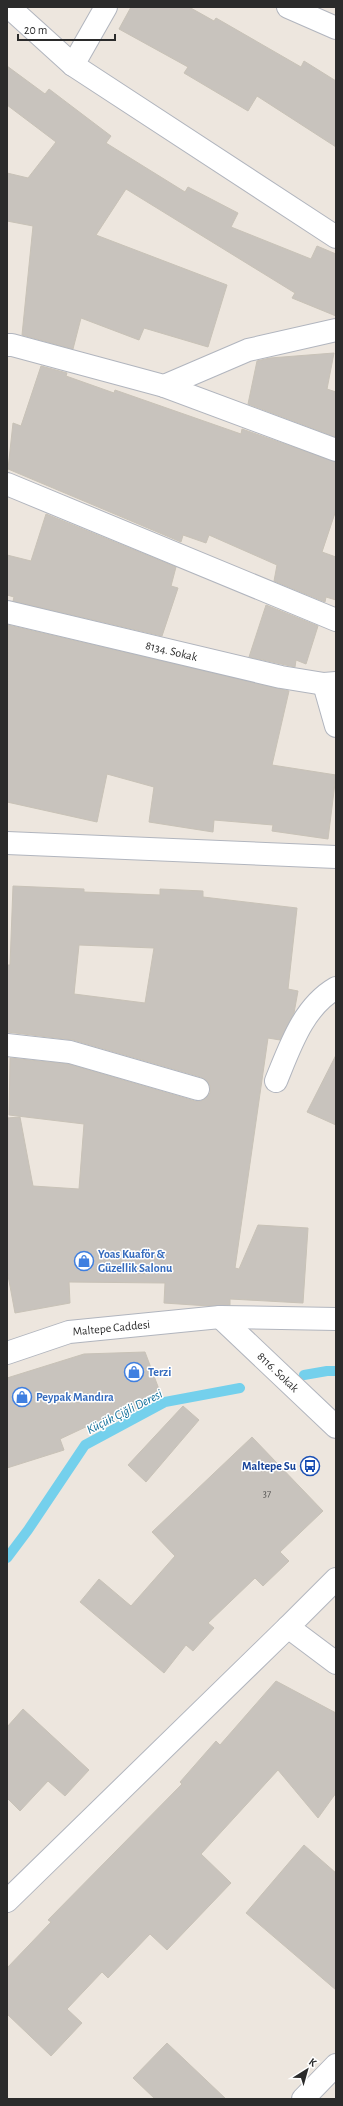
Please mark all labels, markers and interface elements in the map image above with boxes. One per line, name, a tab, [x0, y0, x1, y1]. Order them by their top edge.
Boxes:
scale bar	[18, 16, 115, 42]
text: 20 m	[24, 24, 47, 36]
street label: 8134. Sokak	[144, 639, 199, 663]
place label: Yoas Kuaför & Güzellik Salonu	[98, 1248, 173, 1274]
shop icon: Yoas Kuaför & Güzellik Salonu	[73, 1250, 95, 1272]
street label: Maltepe Caddesi	[72, 1318, 151, 1338]
street label: 8116. Sokak	[255, 1350, 301, 1395]
shop icon: Terzi	[123, 1361, 145, 1383]
place label: Terzi	[148, 1366, 171, 1378]
shop icon: Peypak Mandıra	[11, 1386, 33, 1408]
water label: Küçük Çiğli Deresi	[85, 1388, 165, 1437]
place label: Peypak Mandıra	[36, 1391, 114, 1404]
bus stop icon: Maltepe Su	[299, 1455, 321, 1477]
place label: Maltepe Su	[242, 1460, 297, 1472]
house number: 37	[263, 1489, 271, 1499]
north arrow	[287, 2050, 327, 2090]
text: K	[307, 2056, 319, 2069]

